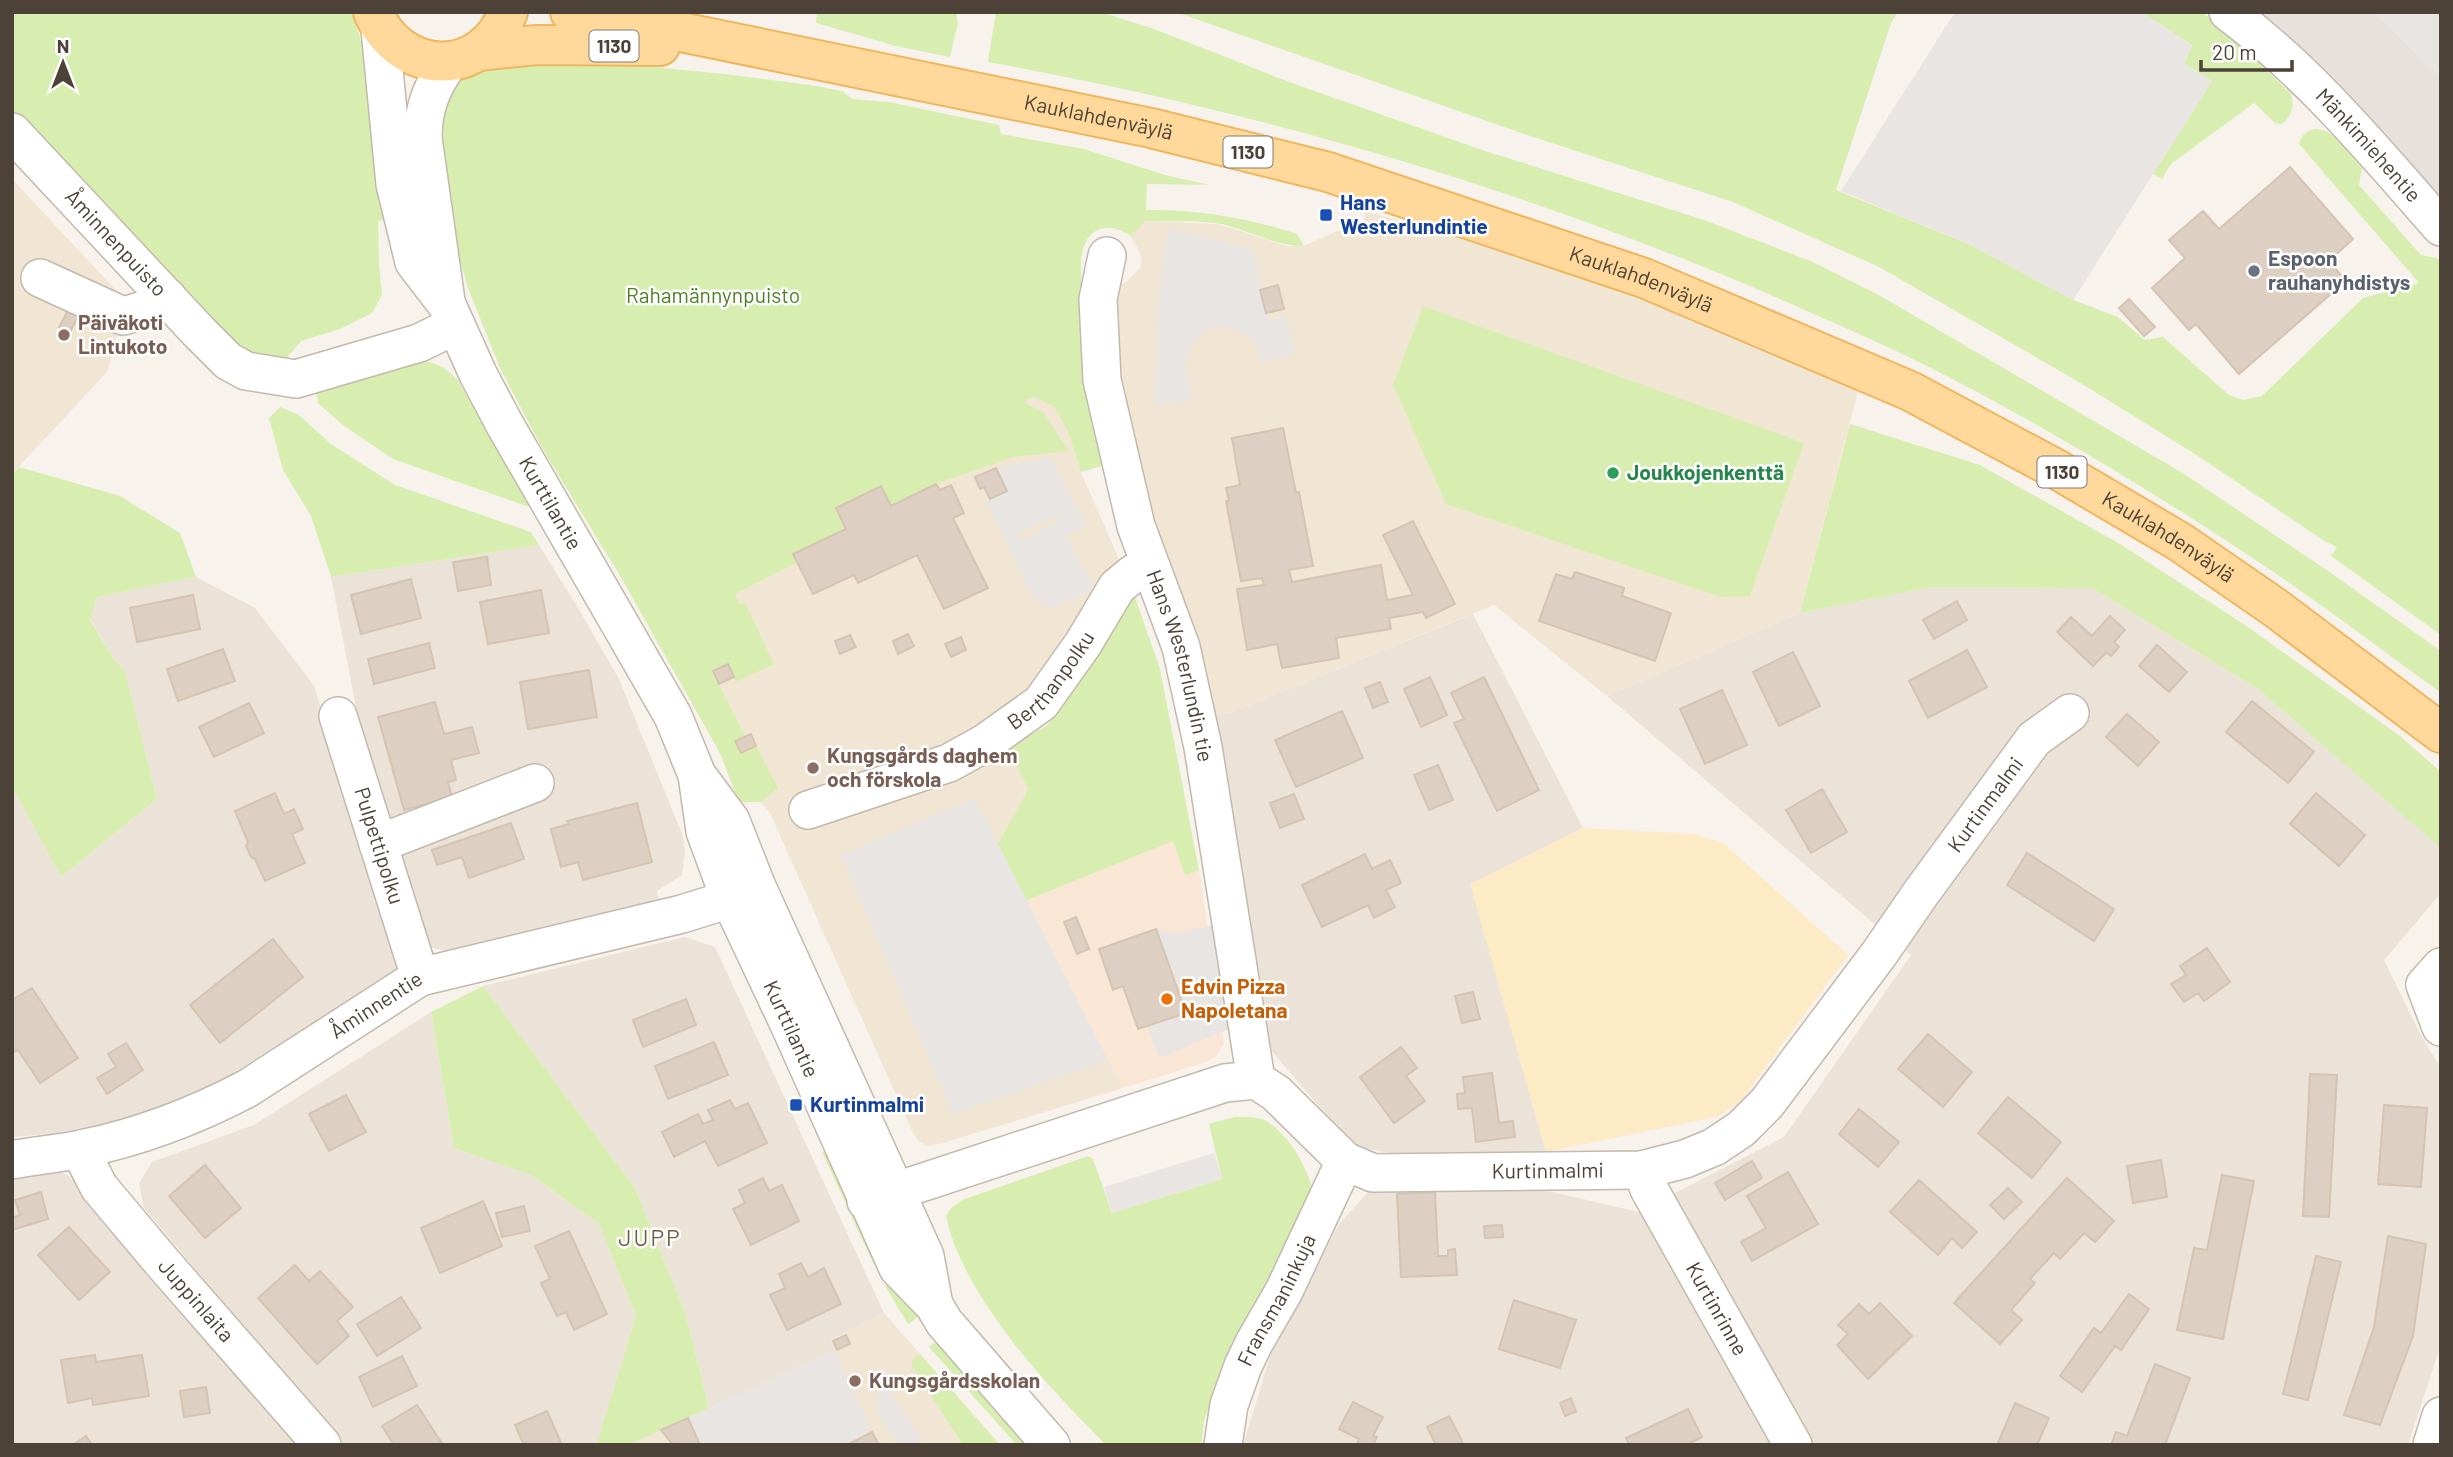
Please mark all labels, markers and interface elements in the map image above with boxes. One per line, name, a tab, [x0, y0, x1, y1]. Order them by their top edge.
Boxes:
north arrow	[28, 28, 98, 98]
scale bar	[2201, 28, 2292, 72]
road number: 1130	[590, 30, 638, 61]
text: N	[57, 34, 69, 57]
text: 20 m	[2212, 39, 2257, 64]
street label: Mänkimiehentie	[2311, 82, 2427, 207]
street label: Kauklahdenväylä	[1022, 88, 1176, 144]
road number: 1130	[1224, 136, 1272, 168]
street label: Åminnenpuisto	[61, 183, 173, 301]
place label: Hans Westerlundintie	[1340, 189, 1488, 238]
marker: Hans Westerlundintie	[1318, 207, 1334, 223]
street label: Kauklahdenväylä	[1567, 240, 1717, 317]
place label: Espoon rauhanyhdistys	[2268, 245, 2410, 294]
marker: Espoon rauhanyhdistys	[2246, 263, 2262, 279]
park label: Rahamännynpuisto	[626, 282, 800, 307]
place label: Päiväkoti Lintukoto	[78, 309, 167, 358]
marker: Päiväkoti Lintukoto	[56, 327, 72, 343]
street label: Kurttilantie	[515, 451, 588, 554]
road number: 1130	[2038, 457, 2086, 488]
place label: Joukkojenkenttä	[1627, 459, 1784, 484]
marker: Joukkojenkenttä	[1605, 465, 1621, 481]
street label: Kauklahdenväylä	[2098, 485, 2240, 587]
street label: Hans Westerlundin tie	[1142, 566, 1219, 763]
street label: Berthanpolku	[1002, 626, 1099, 734]
place label: Kungsgårds daghem och förskola	[827, 742, 1017, 791]
street label: Kurtinmalmi	[1941, 751, 2028, 857]
marker: Kungsgårds daghem och förskola	[805, 760, 821, 776]
street label: Pulpettipolku	[350, 784, 410, 907]
street label: Åminnentie	[325, 965, 426, 1043]
place label: Edvin Pizza Napoletana	[1181, 973, 1288, 1022]
street label: Kurttilantie	[759, 976, 825, 1081]
marker: Edvin Pizza Napoletana	[1159, 991, 1175, 1007]
place label: Kurtinmalmi	[810, 1091, 924, 1116]
marker: Kurtinmalmi	[788, 1097, 804, 1113]
street label: Kurtinmalmi	[1492, 1156, 1604, 1183]
district label: JUPP	[618, 1223, 682, 1251]
street label: Fransmaninkuja	[1231, 1230, 1320, 1369]
street label: Juppinlaita	[154, 1253, 240, 1347]
street label: Kurtinrinne	[1682, 1257, 1754, 1359]
place label: Kungsgårdsskolan	[869, 1367, 1040, 1392]
marker: Kungsgårdsskolan	[847, 1373, 863, 1389]

